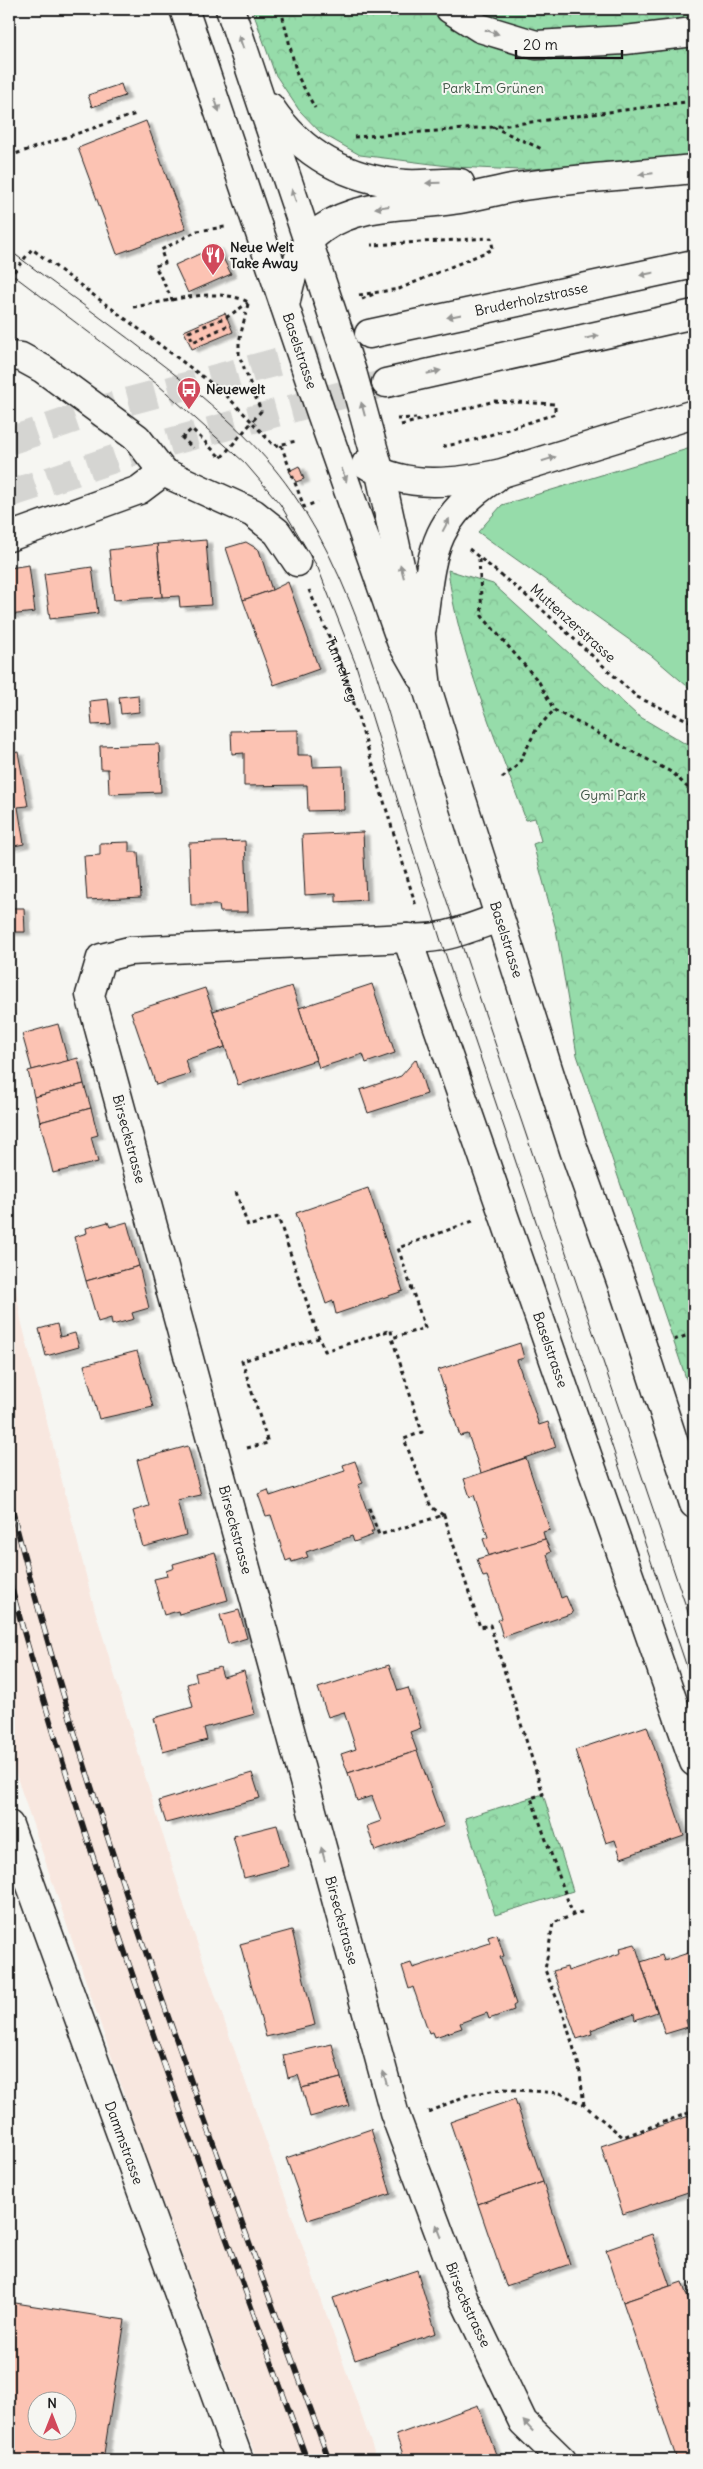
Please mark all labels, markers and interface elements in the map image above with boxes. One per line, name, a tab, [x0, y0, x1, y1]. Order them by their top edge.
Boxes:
one-way arrow	[485, 28, 500, 36]
scale bar	[516, 28, 622, 60]
one-way arrow	[237, 34, 245, 49]
text: 20 m	[523, 35, 558, 54]
park label: Park Im Grünen	[442, 79, 544, 97]
one-way arrow	[214, 97, 221, 112]
one-way arrow	[637, 170, 653, 178]
one-way arrow	[425, 179, 441, 187]
one-way arrow	[290, 188, 297, 203]
one-way arrow	[374, 204, 390, 212]
place label: Neue Welt Take Away	[230, 238, 298, 272]
restaurant icon: Neue Welt Take Away	[200, 242, 226, 276]
one-way arrow	[639, 270, 654, 278]
street label: Bruderholzstrasse	[473, 278, 589, 320]
street label: Baselstrasse	[279, 310, 321, 391]
one-way arrow	[446, 312, 461, 320]
one-way arrow	[585, 333, 600, 341]
one-way arrow	[426, 368, 441, 376]
bus stop icon: Neuewelt	[176, 376, 202, 410]
place label: Neuewelt	[206, 380, 265, 398]
one-way arrow	[358, 402, 366, 417]
one-way arrow	[542, 454, 557, 462]
one-way arrow	[340, 468, 348, 483]
one-way arrow	[442, 517, 450, 532]
one-way arrow	[398, 564, 406, 579]
street label: Muttenzerstrasse	[526, 580, 620, 666]
street label: Tunnelweg	[321, 634, 362, 704]
park label: Gymi Park	[580, 786, 646, 804]
street label: Baselstrasse	[486, 899, 527, 980]
street label: Birseckstrasse	[109, 1093, 150, 1185]
street label: Baselstrasse	[529, 1309, 572, 1390]
street label: Birseckstrasse	[215, 1483, 256, 1576]
one-way arrow	[319, 1846, 327, 1861]
street label: Birseckstrasse	[321, 1874, 363, 1967]
one-way arrow	[380, 2070, 388, 2085]
street label: Dammstrasse	[101, 2099, 147, 2187]
one-way arrow	[435, 2223, 443, 2238]
street label: Birseckstrasse	[442, 2260, 495, 2350]
north arrow	[28, 2392, 78, 2442]
text: N	[47, 2394, 57, 2412]
one-way arrow	[522, 2420, 534, 2432]

